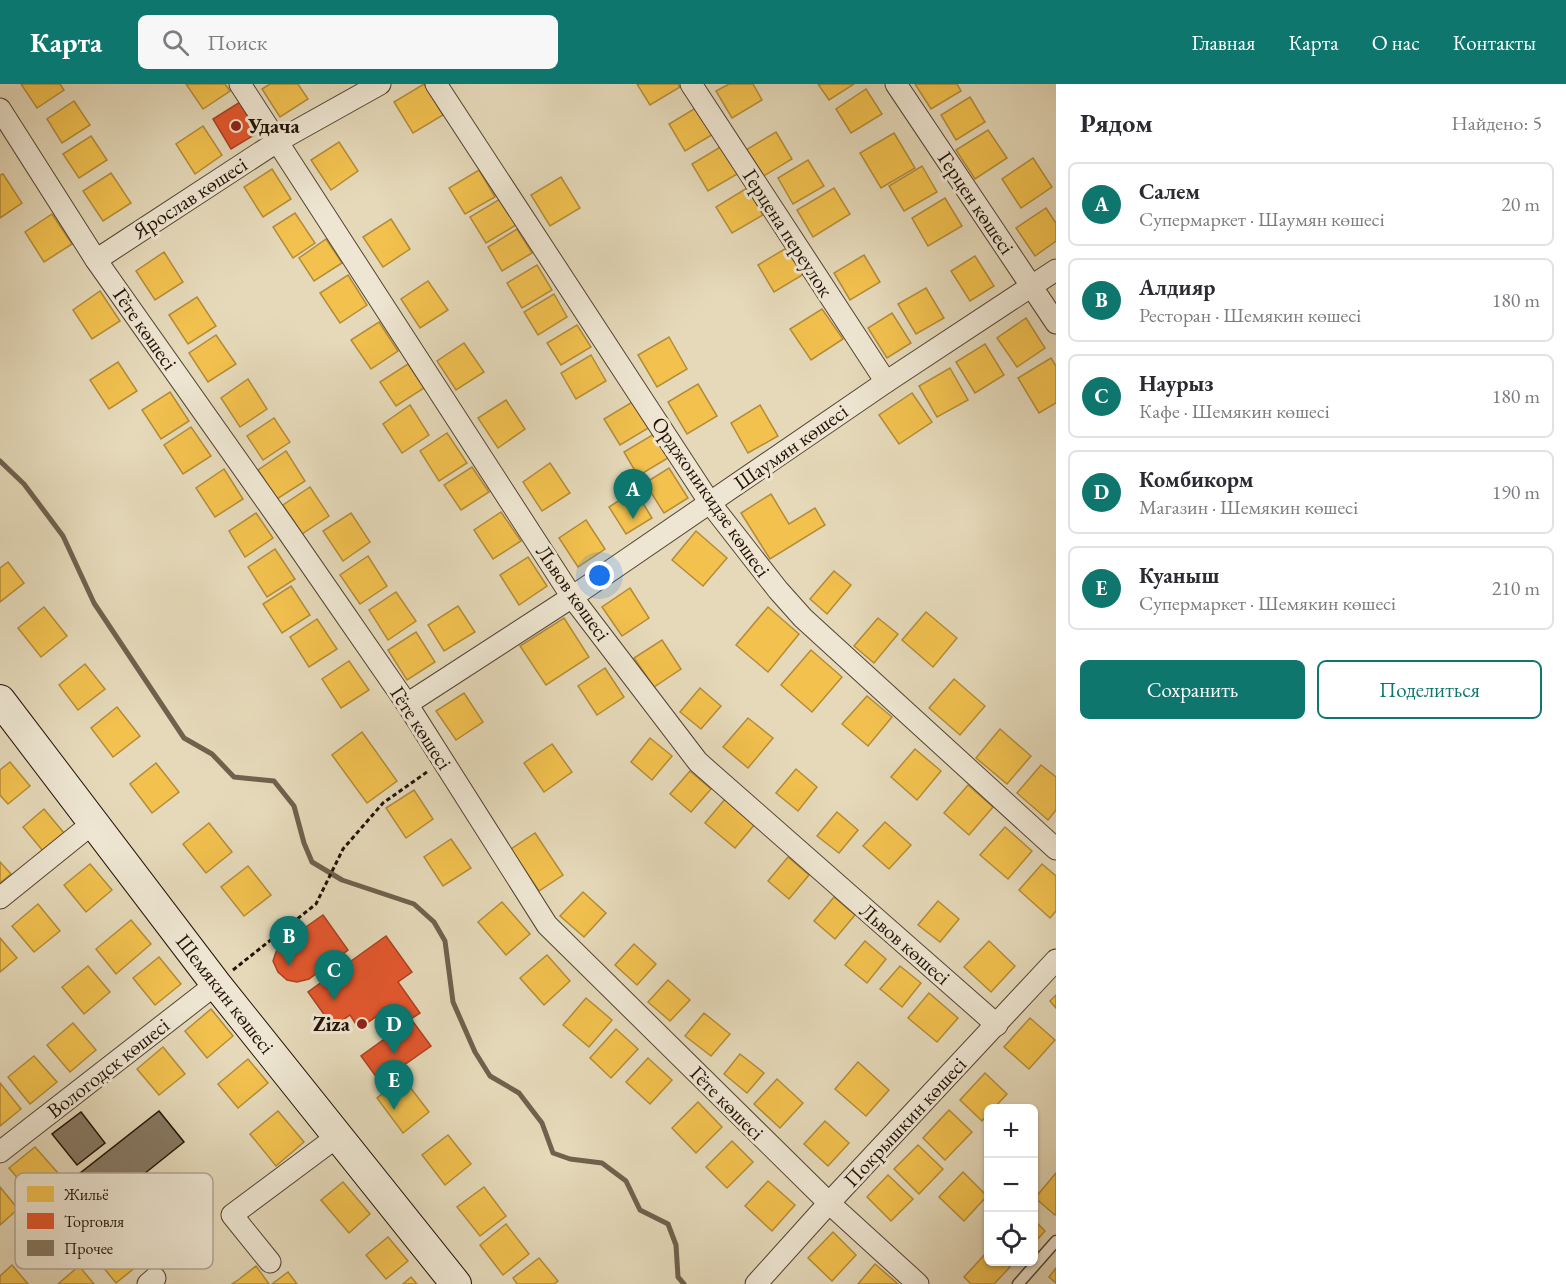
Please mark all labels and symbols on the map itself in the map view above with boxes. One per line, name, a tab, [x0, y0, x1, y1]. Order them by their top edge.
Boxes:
place label: Удача	[247, 112, 301, 139]
marker: Удача	[229, 119, 243, 133]
street label: Герцен көшесі	[932, 146, 1021, 259]
street label: Ярослав көшесі	[127, 151, 252, 245]
street label: Герцена переулок	[737, 163, 840, 302]
street label: Гёте көшесі	[107, 282, 184, 375]
street label: Шаумян көшесі	[729, 397, 853, 496]
street label: Орджоникидзе көшесі	[646, 411, 777, 582]
pin: A	[614, 470, 652, 519]
street label: Львов көшесі	[530, 539, 617, 646]
your location	[585, 561, 614, 590]
street label: Гёте көшесі	[384, 681, 458, 775]
street label: Львов көшесі	[854, 897, 956, 990]
pin: B	[270, 916, 308, 966]
street label: Шемякин көшесі	[170, 928, 281, 1059]
pin: C	[314, 950, 354, 1000]
pin: D	[374, 1004, 414, 1054]
place label: Ziza	[313, 1010, 351, 1037]
street label: Вологодск көшесі	[41, 1011, 174, 1124]
marker: Ziza	[355, 1017, 369, 1031]
street label: Покрышкин көшесі	[837, 1051, 972, 1193]
pin: E	[374, 1060, 414, 1110]
street label: Гёте көшесі	[684, 1060, 770, 1146]
legend	[15, 1173, 213, 1269]
text: Жильё	[63, 1184, 109, 1205]
text: Торговля	[64, 1211, 124, 1232]
text: Прочее	[64, 1238, 113, 1259]

